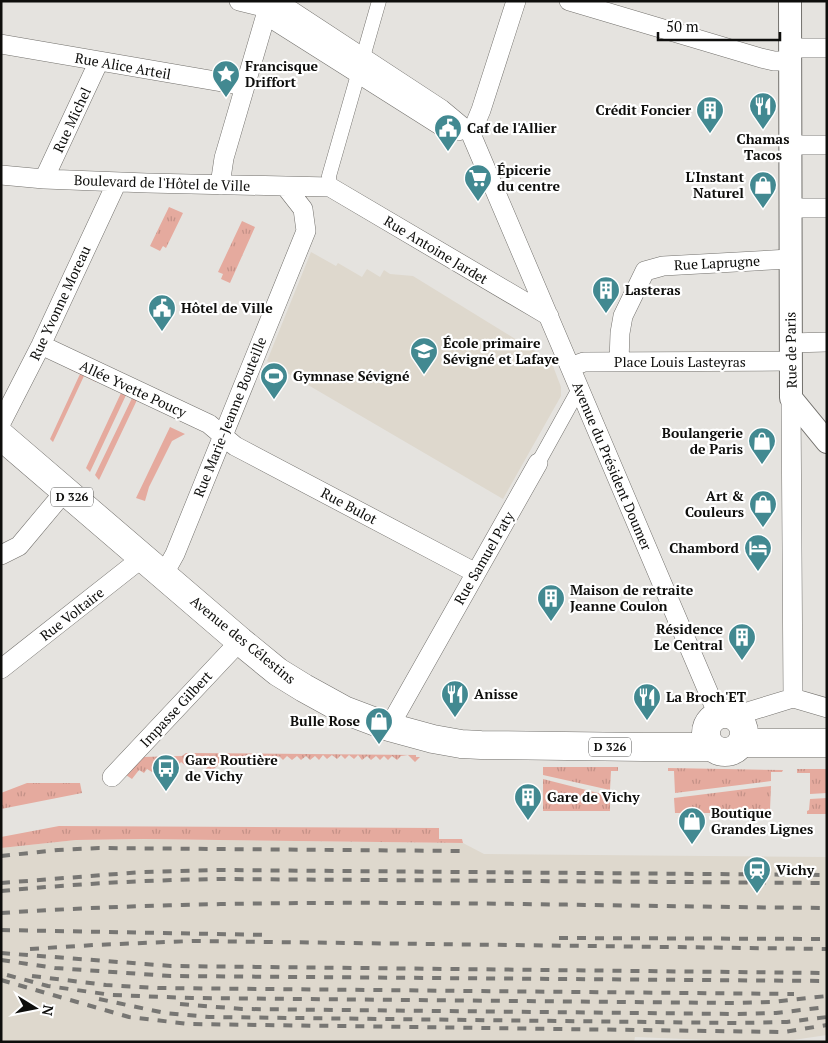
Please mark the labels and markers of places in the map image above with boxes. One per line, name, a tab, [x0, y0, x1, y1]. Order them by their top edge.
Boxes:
place label: Francisque Driffort	[245, 56, 319, 91]
place icon: Francisque Driffort	[211, 59, 241, 98]
restaurant icon: Chamas Tacos	[748, 91, 778, 130]
building icon: Crédit Foncier	[695, 95, 725, 134]
place label: Crédit Foncier	[596, 100, 691, 119]
public building icon: Caf de l'Allier	[433, 113, 463, 152]
place label: Caf de l'Allier	[467, 118, 557, 137]
place label: Chamas Tacos	[737, 129, 789, 164]
place label: Épicerie du centre	[497, 160, 561, 195]
supermarket icon: Épicerie du centre	[463, 163, 493, 202]
place label: L'Instant Naturel	[686, 167, 744, 202]
shop icon: L'Instant Naturel	[748, 170, 778, 209]
building icon: Lasteras	[591, 275, 621, 314]
place label: Lasteras	[625, 280, 681, 299]
public building icon: Hôtel de Ville	[147, 293, 177, 332]
place label: Hôtel de Ville	[181, 298, 273, 317]
place label: École primaire Sévigné et Lafaye	[443, 333, 559, 368]
school or university icon: École primaire Sévigné et Lafaye	[409, 336, 439, 375]
sports icon: Gymnase Sévigné	[259, 361, 289, 400]
place label: Gymnase Sévigné	[293, 366, 410, 385]
place label: Boulangerie de Paris	[662, 423, 743, 458]
shop icon: Boulangerie de Paris	[747, 426, 777, 465]
place label: Art & Couleurs	[685, 486, 744, 521]
shop icon: Art & Couleurs	[748, 489, 778, 528]
hotel icon: Chambord	[743, 533, 773, 572]
place label: Chambord	[669, 538, 740, 557]
place label: Maison de retraite Jeanne Coulon	[570, 580, 694, 615]
building icon: Maison de retraite Jeanne Coulon	[536, 583, 566, 622]
place label: Résidence Le Central	[654, 619, 723, 654]
building icon: Résidence Le Central	[727, 622, 757, 661]
restaurant icon: Anisse	[440, 679, 470, 718]
restaurant icon: La Broch'ET	[632, 682, 662, 721]
place label: Anisse	[474, 684, 519, 703]
place label: La Broch'ET	[666, 687, 747, 706]
shop icon: Bulle Rose	[364, 706, 394, 745]
place label: Bulle Rose	[290, 711, 360, 730]
place label: Gare Routière de Vichy	[185, 750, 278, 785]
bus stop icon: Gare Routière de Vichy	[151, 753, 181, 792]
building icon: Gare de Vichy	[513, 782, 543, 821]
place label: Gare de Vichy	[547, 787, 640, 806]
place label: Boutique Grandes Lignes	[711, 803, 813, 838]
shop icon: Boutique Grandes Lignes	[677, 806, 707, 845]
station icon: Vichy	[742, 855, 772, 894]
place label: Vichy	[776, 860, 815, 879]

